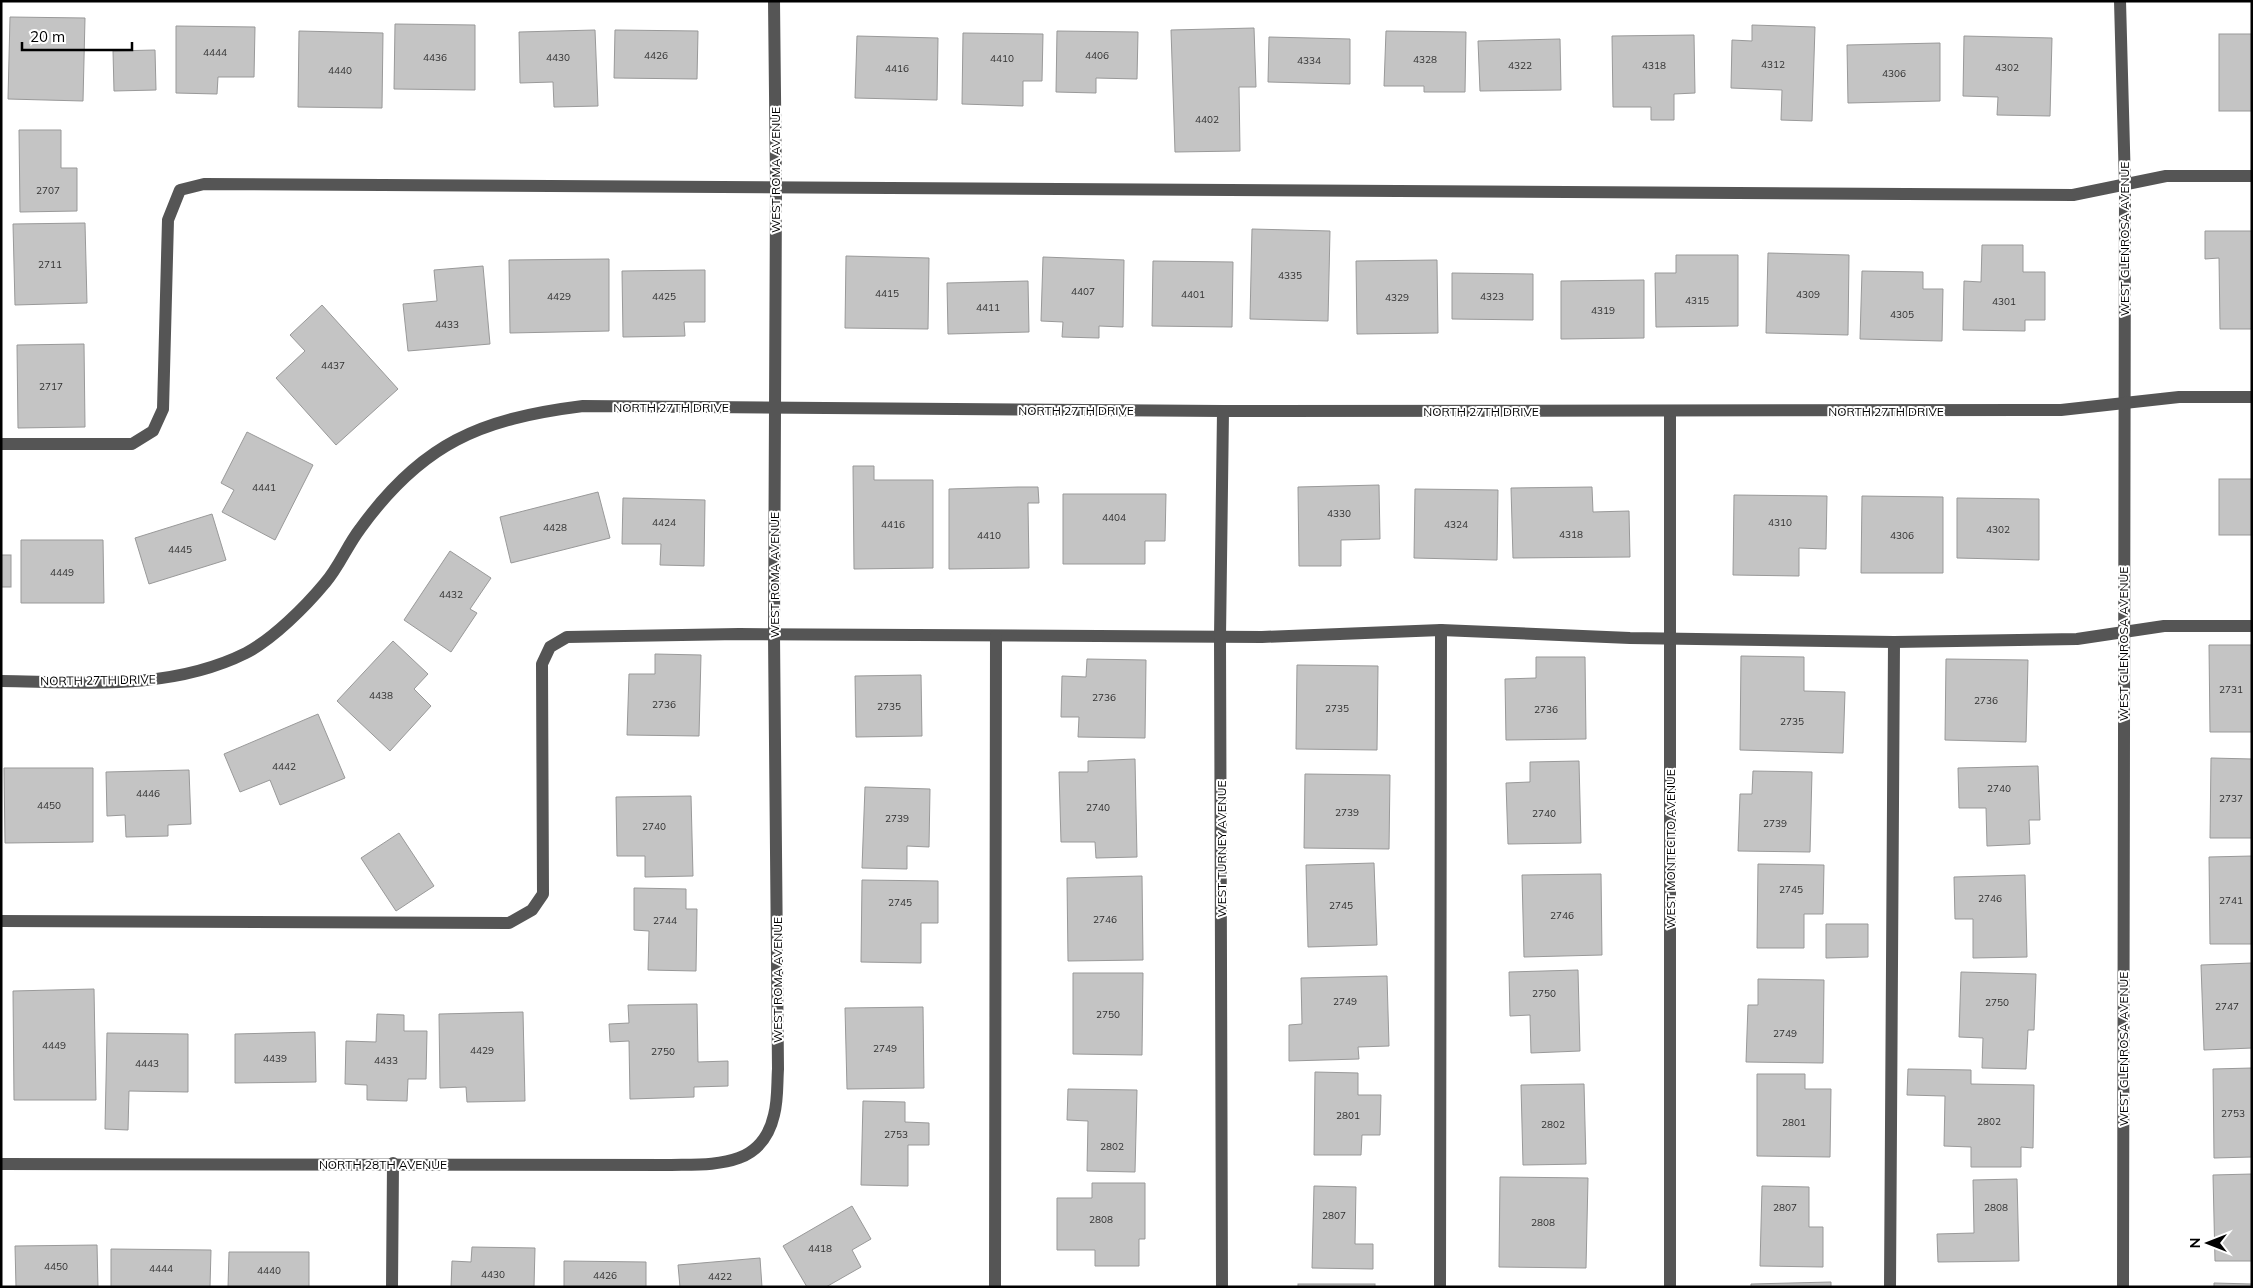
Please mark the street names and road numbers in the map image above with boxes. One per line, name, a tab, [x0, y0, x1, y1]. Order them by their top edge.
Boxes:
street label: WEST ROMA AVENUE	[768, 107, 783, 233]
street label: WEST GLENROSA AVENUE	[2117, 162, 2132, 316]
street label: NORTH 27TH DRIVE	[613, 400, 729, 415]
street label: NORTH 27TH DRIVE	[1018, 403, 1134, 418]
street label: NORTH 27TH DRIVE	[1423, 404, 1539, 419]
street label: NORTH 27TH DRIVE	[1828, 404, 1944, 419]
street label: WEST ROMA AVENUE	[767, 512, 782, 638]
street label: WEST GLENROSA AVENUE	[2116, 567, 2131, 721]
street label: NORTH 27TH DRIVE	[40, 671, 156, 689]
street label: WEST MONTECITO AVENUE	[1663, 769, 1678, 929]
street label: WEST TURNEY AVENUE	[1214, 780, 1229, 918]
street label: WEST ROMA AVENUE	[770, 917, 785, 1043]
street label: WEST GLENROSA AVENUE	[2116, 972, 2131, 1126]
street label: NORTH 28TH AVENUE	[319, 1157, 447, 1172]

